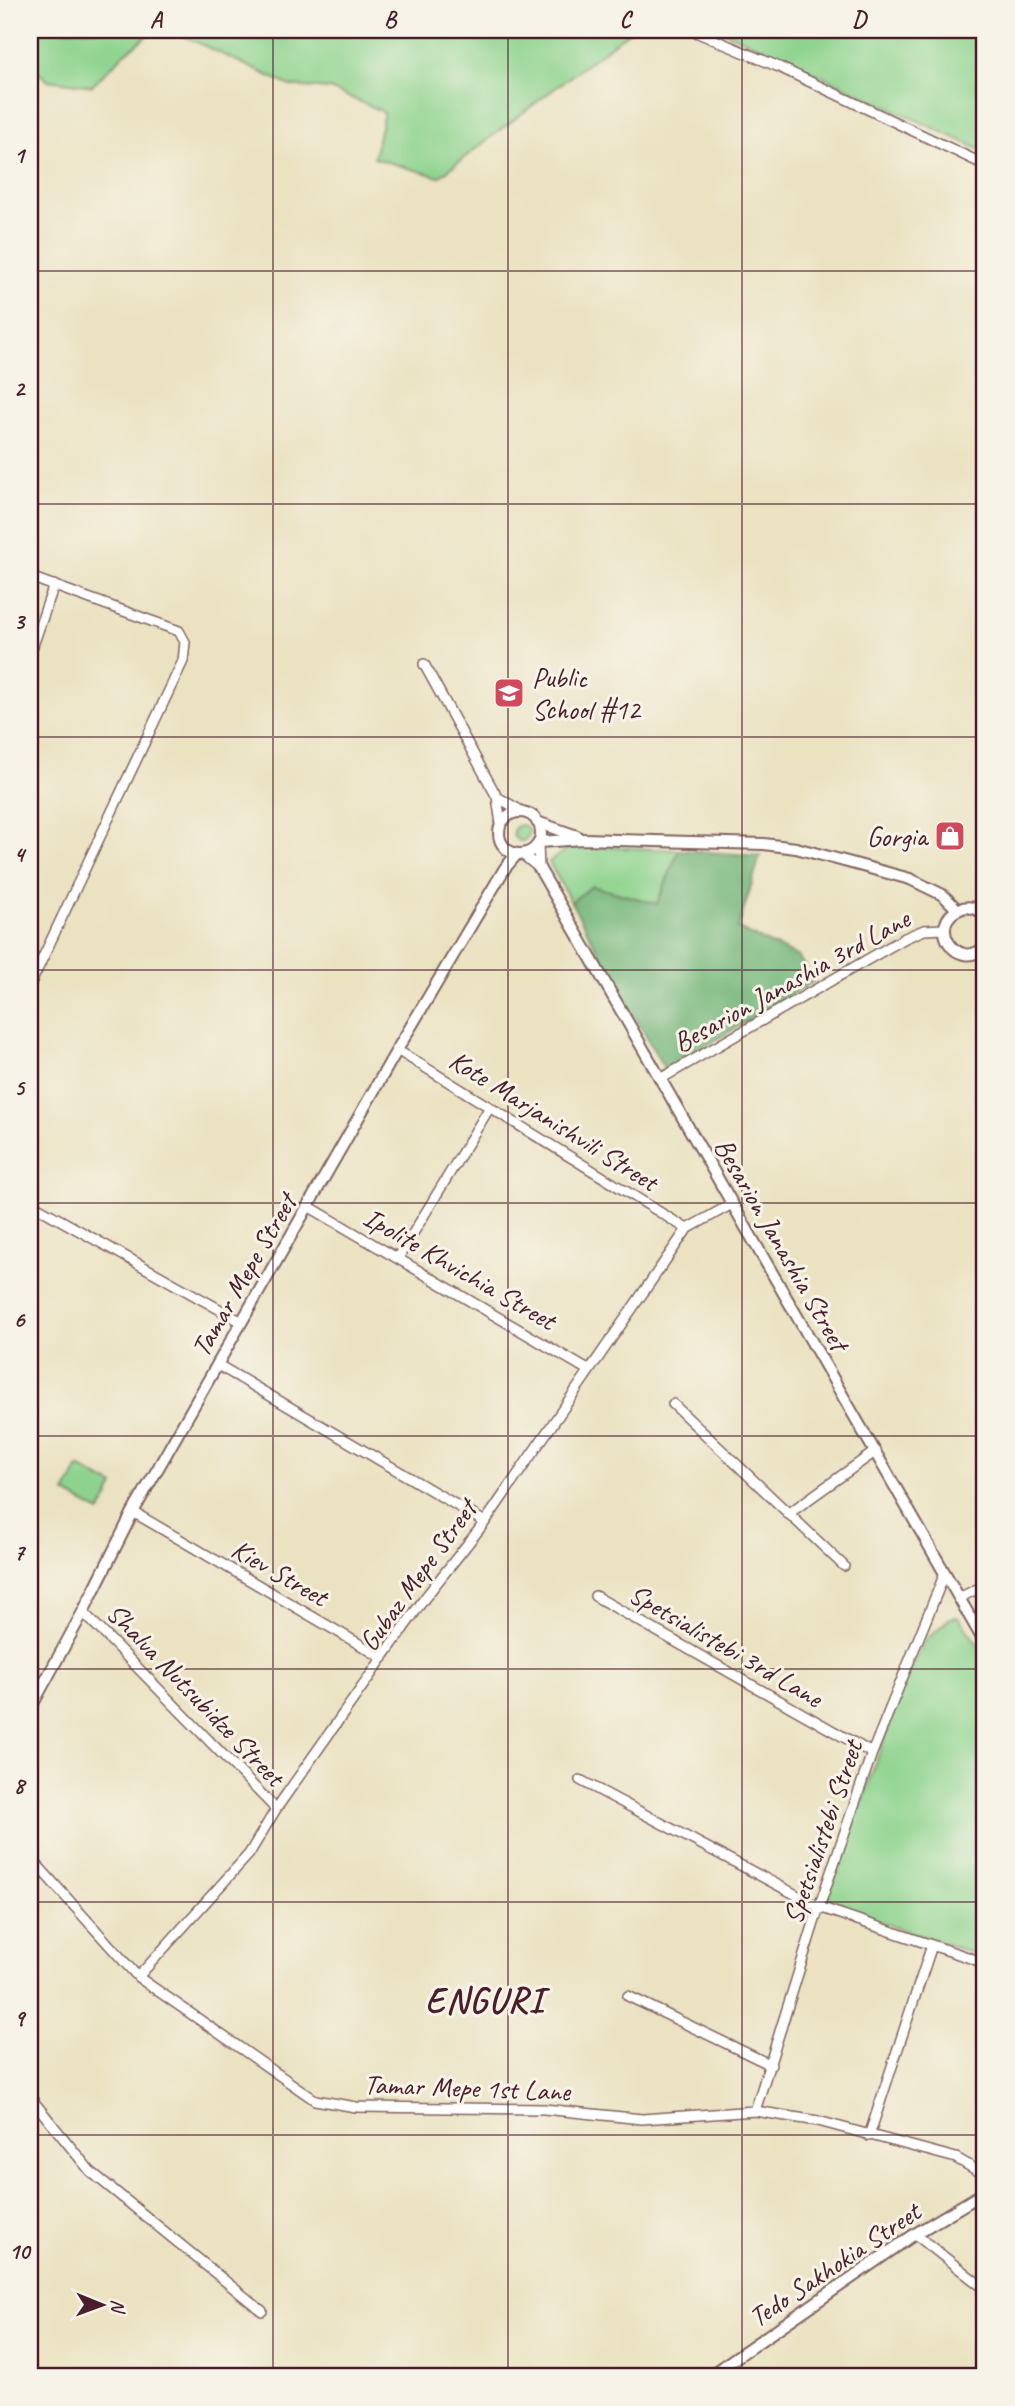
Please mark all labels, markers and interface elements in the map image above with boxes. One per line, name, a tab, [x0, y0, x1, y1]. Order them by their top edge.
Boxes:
text: A	[150, 5, 164, 34]
text: B	[384, 5, 398, 34]
text: C	[620, 5, 634, 34]
text: D	[852, 5, 868, 34]
text: 1	[14, 141, 27, 170]
text: 2	[14, 374, 27, 403]
text: 3	[14, 607, 27, 636]
place label: Public School #12	[532, 660, 642, 727]
school or university icon: Public School #12	[492, 676, 526, 710]
place label: Gorgia	[867, 819, 930, 854]
shop icon: Gorgia	[933, 819, 967, 853]
text: 4	[14, 840, 27, 869]
street label: Besarion Janashia 3rd Lane	[667, 900, 917, 1060]
street label: Kote Marjanishvili Street	[443, 1042, 667, 1200]
text: 5	[14, 1073, 26, 1102]
street label: Besarion Janashia Street	[707, 1132, 858, 1360]
street label: Tamar Mepe Street	[183, 1185, 306, 1363]
street label: Ipolite Khvichia Street	[357, 1199, 564, 1339]
text: 6	[14, 1305, 27, 1334]
street label: Gubaz Mepe Street	[351, 1490, 486, 1658]
street label: Kiev Street	[226, 1531, 336, 1615]
text: 7	[14, 1538, 27, 1567]
street label: Spetsialistebi 3rd Lane	[623, 1576, 830, 1716]
street label: Shalva Nutsubidze Street	[99, 1595, 294, 1795]
street label: Spetsialistebi Street	[775, 1733, 871, 1928]
text: 8	[14, 1771, 27, 1800]
district label: ENGURI	[425, 1978, 550, 2023]
text: 9	[14, 2004, 27, 2033]
street label: Tamar Mepe 1st Lane	[363, 2066, 572, 2109]
street label: Tedo Sakhokia Street	[742, 2193, 929, 2335]
text: 10	[9, 2237, 32, 2266]
north arrow	[66, 2270, 136, 2340]
text: N	[106, 2299, 130, 2315]

